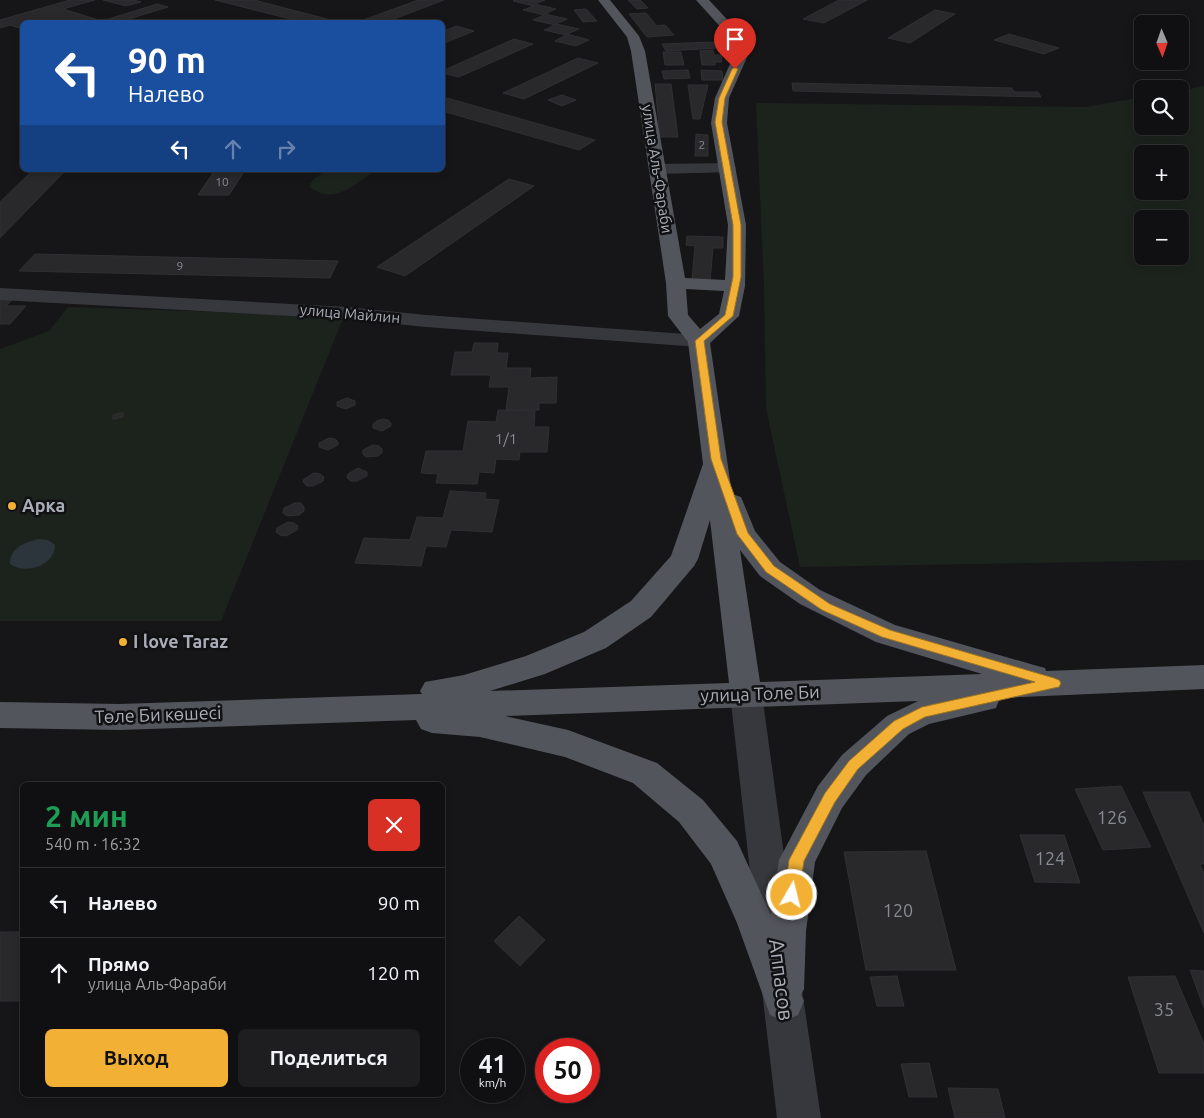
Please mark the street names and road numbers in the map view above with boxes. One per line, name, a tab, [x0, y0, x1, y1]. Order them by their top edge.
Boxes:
street label: улица Аль-Фараби	[639, 103, 676, 235]
street label: улица Майлин	[299, 301, 401, 326]
street label: улица Толе Би	[700, 681, 820, 705]
street label: Төле Би көшесі	[94, 702, 222, 726]
street label: Аппасов	[765, 938, 799, 1022]

